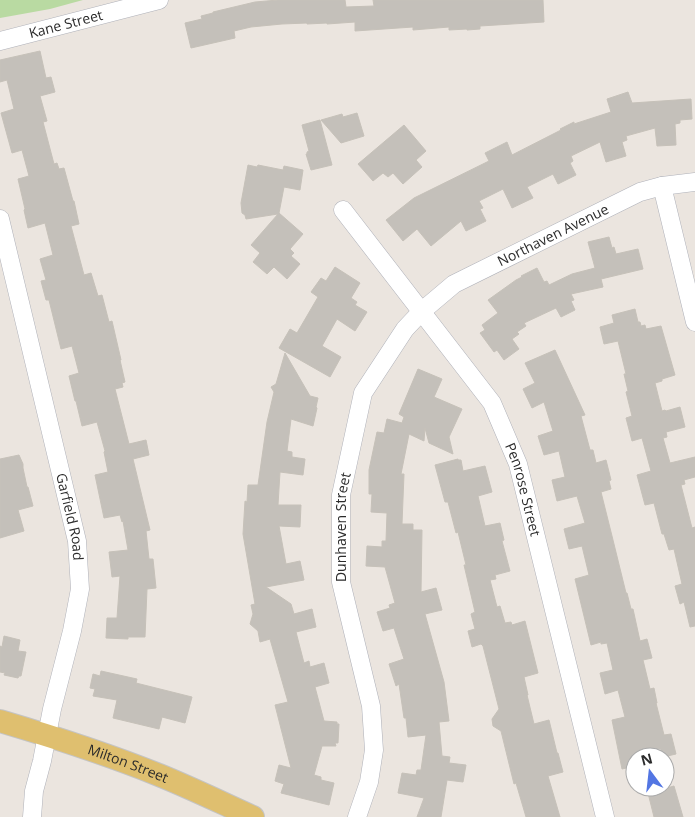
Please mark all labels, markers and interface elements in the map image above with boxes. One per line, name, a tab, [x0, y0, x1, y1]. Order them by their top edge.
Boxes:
street label: Kane Street	[27, 5, 105, 42]
street label: Northaven Avenue	[494, 199, 612, 270]
street label: Penrose Street	[501, 440, 545, 538]
street label: Dunhaven Street	[331, 470, 355, 582]
street label: Garfield Road	[52, 471, 88, 561]
street label: Milton Street	[86, 739, 171, 787]
north arrow	[625, 747, 675, 797]
text: N	[639, 748, 654, 770]

